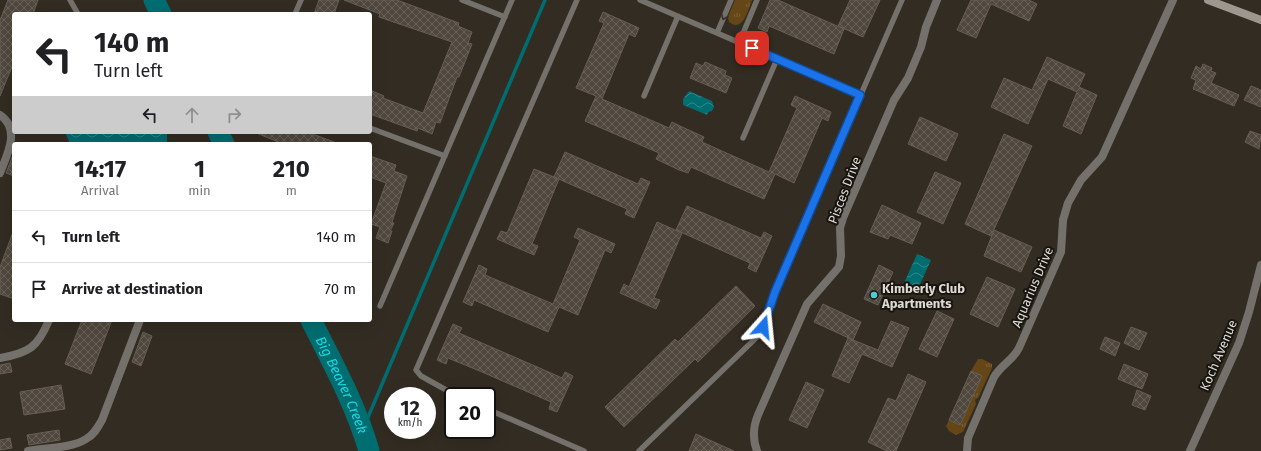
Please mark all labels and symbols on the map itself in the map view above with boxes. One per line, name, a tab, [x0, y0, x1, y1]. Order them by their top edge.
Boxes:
one-way arrow	[720, 13, 728, 20]
pin	[735, 31, 769, 65]
street label: Pisces Drive	[825, 155, 864, 226]
street label: Aquarius Drive	[1009, 245, 1056, 330]
place label: Kimberly Club Apartments	[881, 281, 965, 311]
marker: Kimberly Club Apartments	[869, 290, 879, 300]
position arrow	[742, 306, 784, 348]
street label: Koch Avenue	[1197, 318, 1240, 393]
water label: Big Beaver Creek	[312, 334, 371, 436]
speed limit sign: 20	[444, 387, 496, 439]

